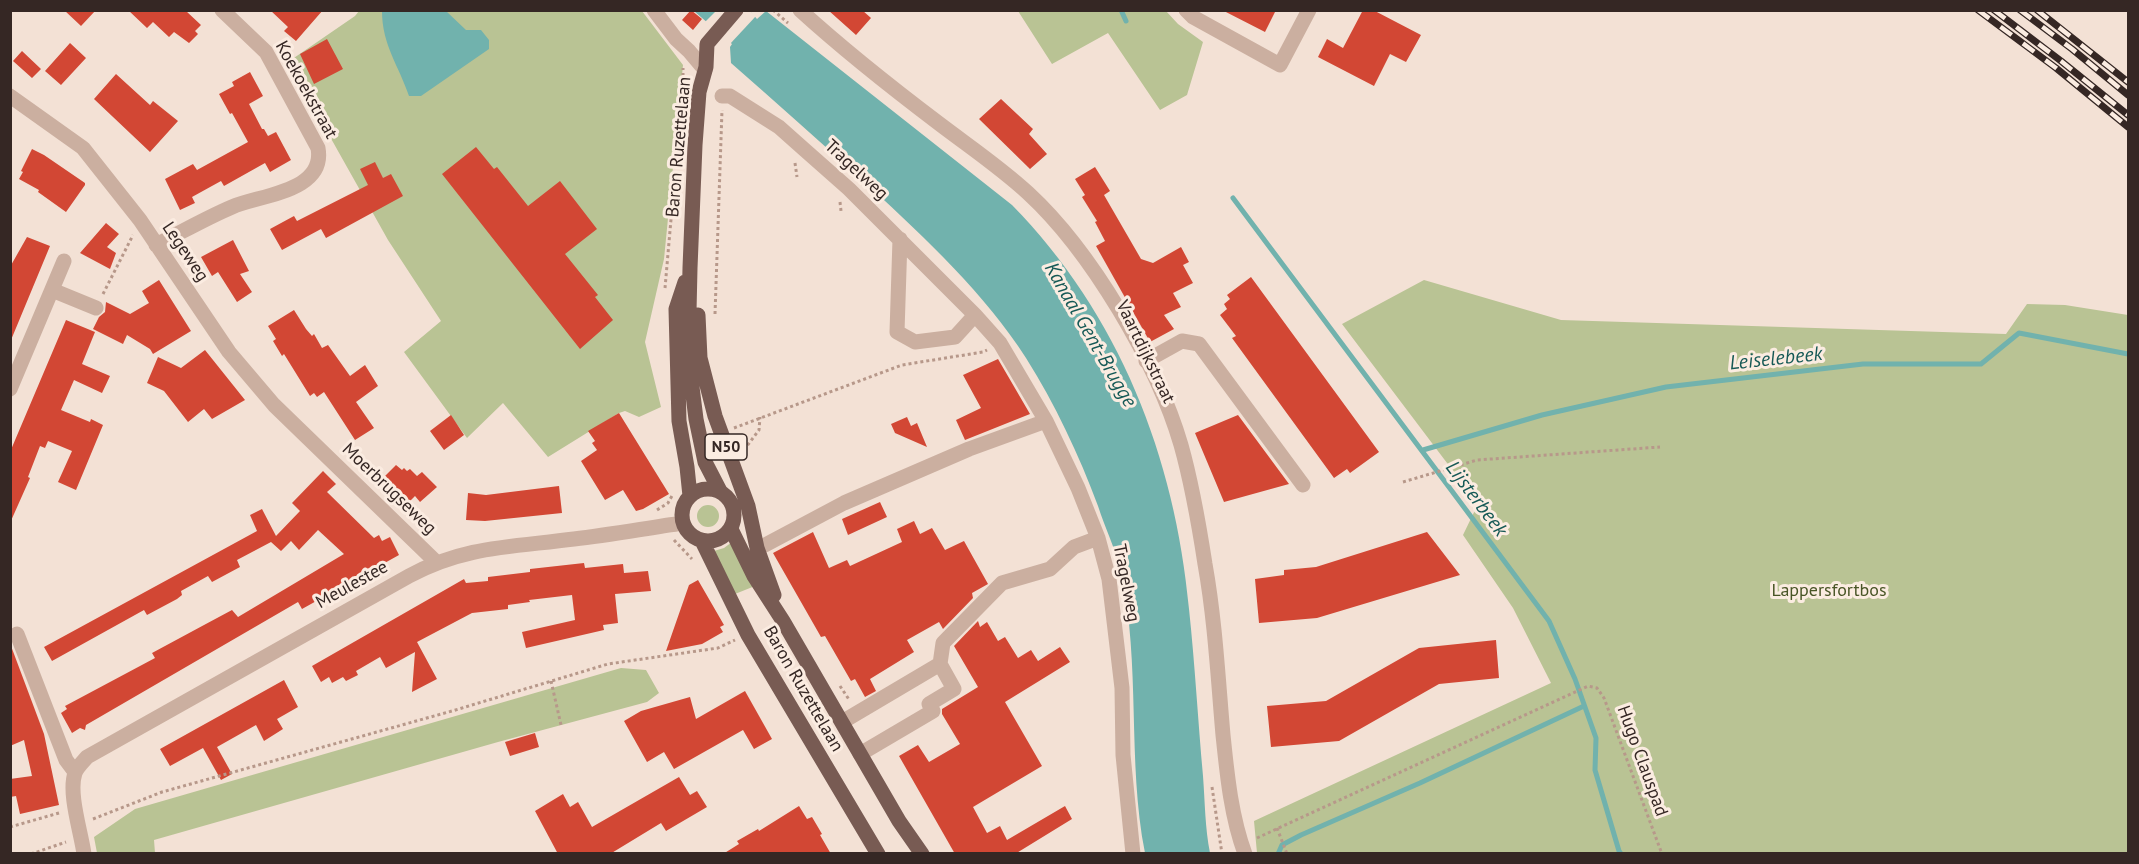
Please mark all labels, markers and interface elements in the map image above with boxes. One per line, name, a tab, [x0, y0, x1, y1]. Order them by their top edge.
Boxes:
street label: Koekoekstraat	[270, 37, 342, 143]
street label: Baron Ruzettelaan	[662, 76, 696, 218]
street label: Tragelweg	[820, 135, 892, 205]
street label: Legeweg	[157, 218, 213, 286]
water label: Kanaal Gent-Brugge	[1039, 258, 1141, 412]
street label: Vaartdijkstraat	[1111, 297, 1179, 407]
water label: Leiselebeek	[1728, 342, 1824, 376]
road number: N50	[705, 434, 747, 460]
street label: Moerbrugseweg	[337, 439, 441, 539]
water label: Lijsterbeek	[1440, 457, 1512, 541]
street label: Tragelweg	[1108, 542, 1144, 624]
street label: Meulestee	[312, 556, 392, 614]
park label: Lappersfortbos	[1771, 580, 1887, 602]
street label: Baron Ruzettelaan	[758, 623, 848, 755]
street label: Hugo Clauspad	[1612, 703, 1672, 819]

